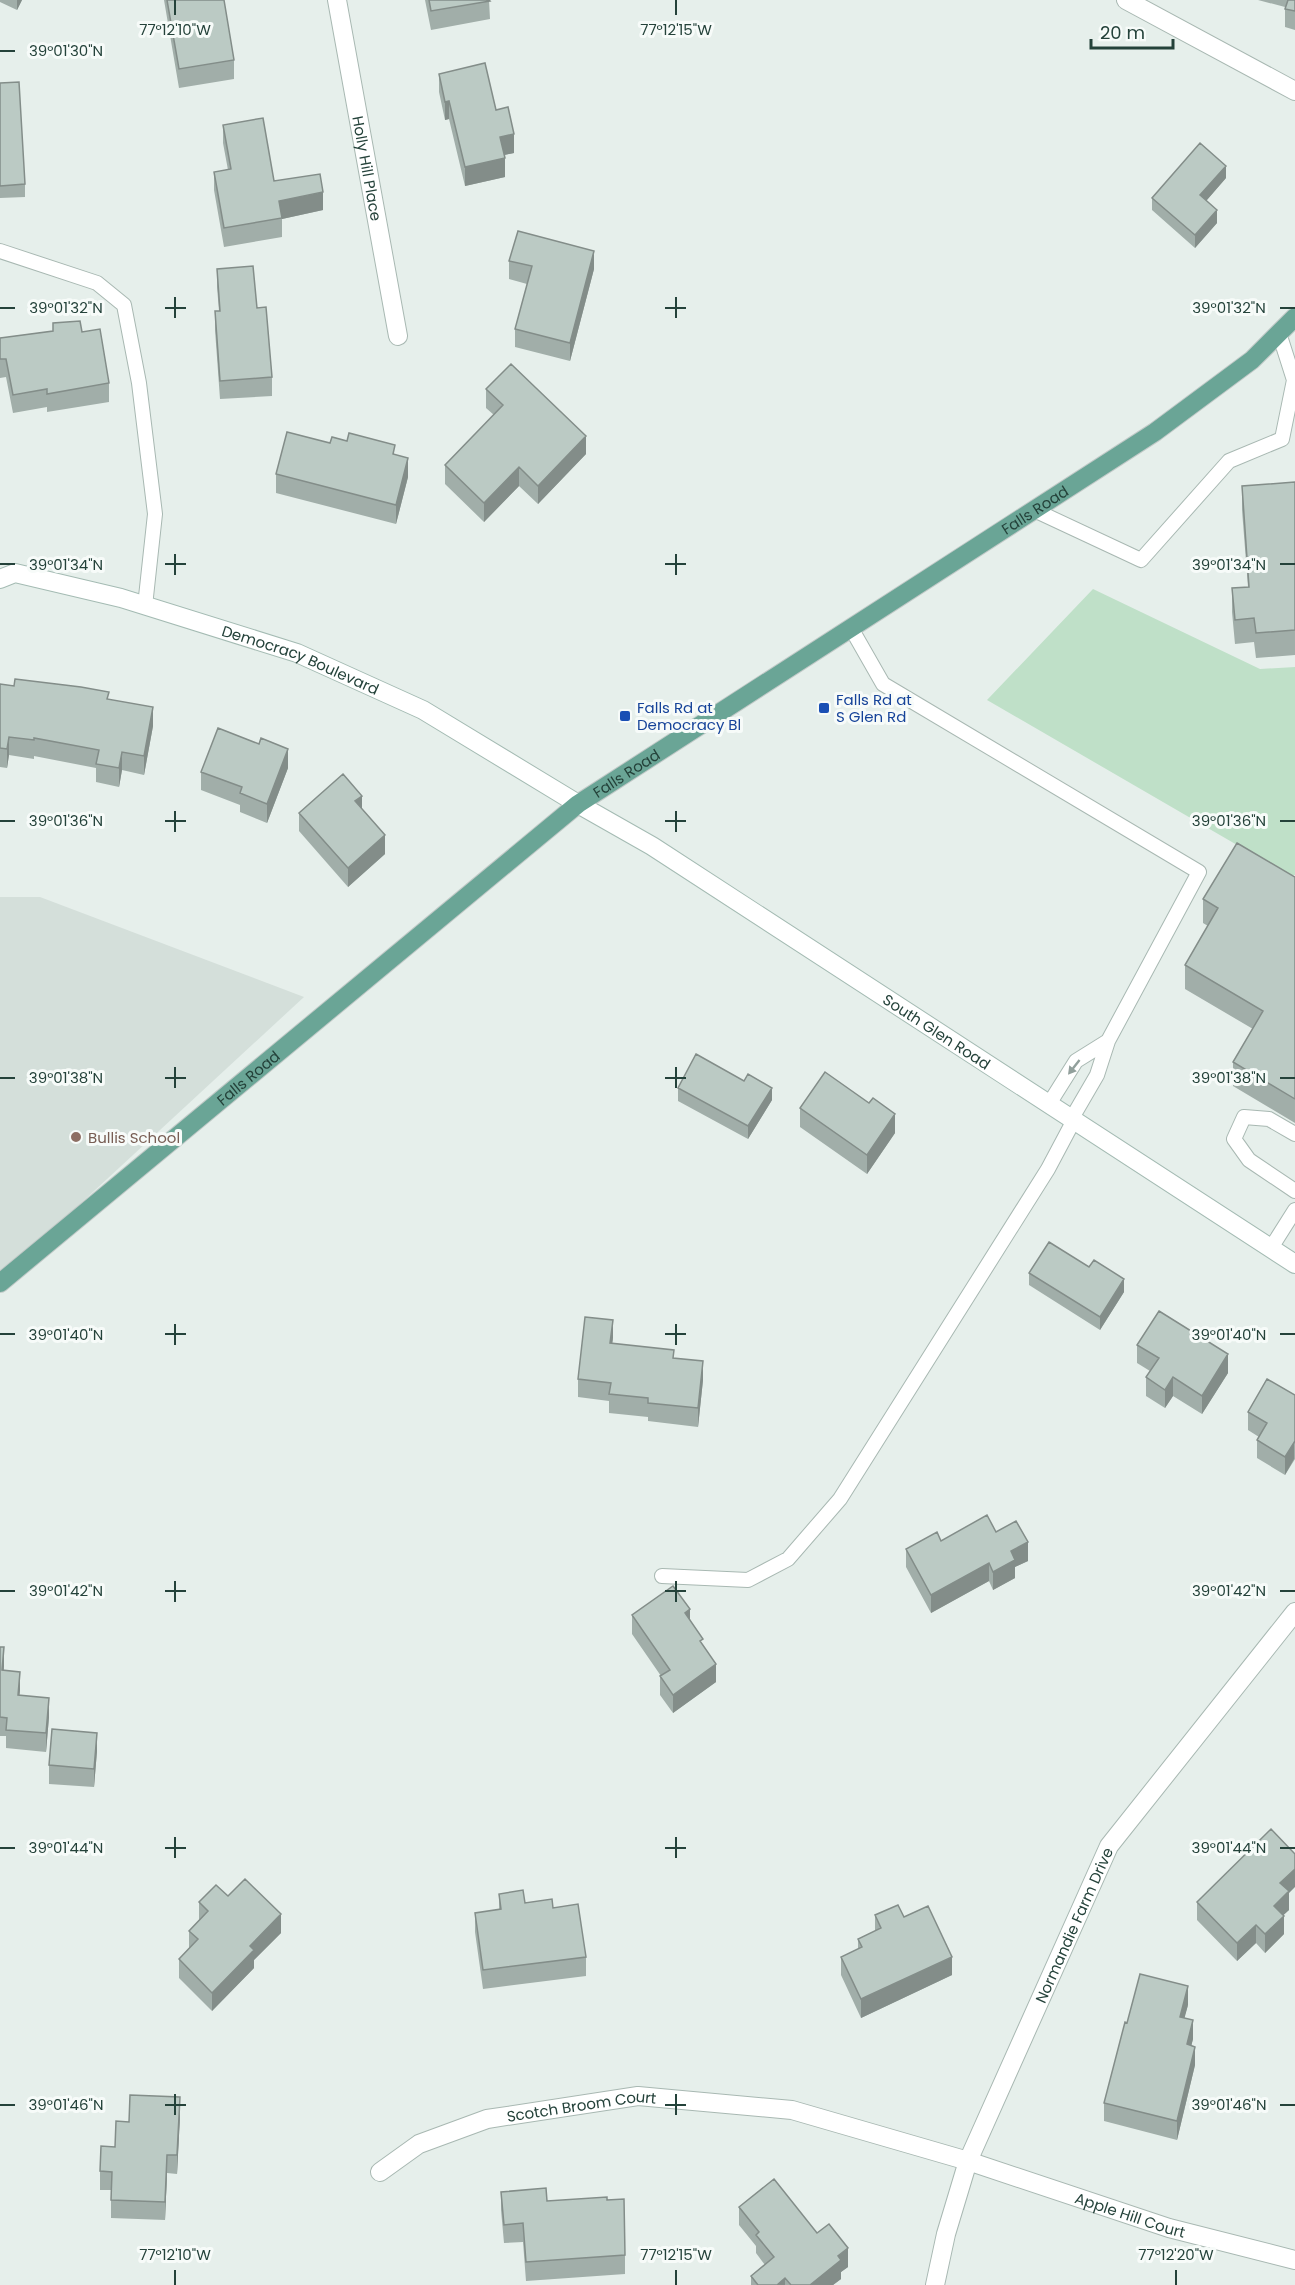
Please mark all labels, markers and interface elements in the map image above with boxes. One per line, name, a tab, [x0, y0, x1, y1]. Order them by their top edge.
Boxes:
scale bar	[1091, 12, 1174, 50]
text: 77°12'10"W	[139, 19, 211, 40]
text: 77°12'15"W	[640, 19, 712, 40]
text: 20 m	[1100, 20, 1145, 45]
text: 39°01'30"N	[29, 40, 103, 61]
street label: Holly Hill Place	[348, 114, 387, 222]
text: 39°01'32"N	[29, 297, 103, 318]
text: 39°01'32"N	[1192, 297, 1266, 318]
street label: Falls Road	[997, 480, 1072, 539]
text: 39°01'34"N	[29, 554, 103, 575]
text: 39°01'34"N	[1192, 554, 1266, 575]
street label: Democracy Boulevard	[219, 620, 383, 699]
place label: Falls Rd at S Glen Rd	[836, 689, 912, 727]
place label: Falls Rd at Democracy Bl	[637, 697, 741, 735]
marker: Falls Rd at S Glen Rd	[817, 701, 831, 715]
marker: Falls Rd at Democracy Bl	[618, 709, 632, 723]
street label: Falls Road	[589, 744, 664, 802]
text: 39°01'36"N	[29, 810, 103, 831]
text: 39°01'36"N	[1192, 810, 1266, 831]
street label: South Glen Road	[879, 989, 995, 1074]
street label: Falls Road	[212, 1045, 284, 1110]
one-way arrow	[1067, 1059, 1080, 1075]
text: 39°01'38"N	[29, 1067, 103, 1088]
text: 39°01'38"N	[1192, 1067, 1266, 1088]
place label: Bullis School	[88, 1127, 180, 1148]
marker: Bullis School	[69, 1130, 83, 1144]
text: 39°01'40"N	[29, 1324, 103, 1345]
text: 39°01'40"N	[1192, 1324, 1266, 1345]
text: 39°01'42"N	[29, 1580, 103, 1601]
text: 39°01'42"N	[1192, 1580, 1266, 1601]
text: 39°01'44"N	[29, 1837, 103, 1858]
text: 39°01'44"N	[1192, 1837, 1266, 1858]
street label: Normandie Farm Drive	[1030, 1844, 1118, 2006]
street label: Scotch Broom Court	[505, 2085, 657, 2126]
text: 39°01'46"N	[29, 2094, 103, 2115]
text: 39°01'46"N	[1192, 2094, 1266, 2115]
street label: Apple Hill Court	[1072, 2187, 1188, 2242]
text: 77°12'10"W	[139, 2244, 211, 2265]
text: 77°12'15"W	[640, 2244, 712, 2265]
text: 77°12'20"W	[1138, 2244, 1214, 2265]

